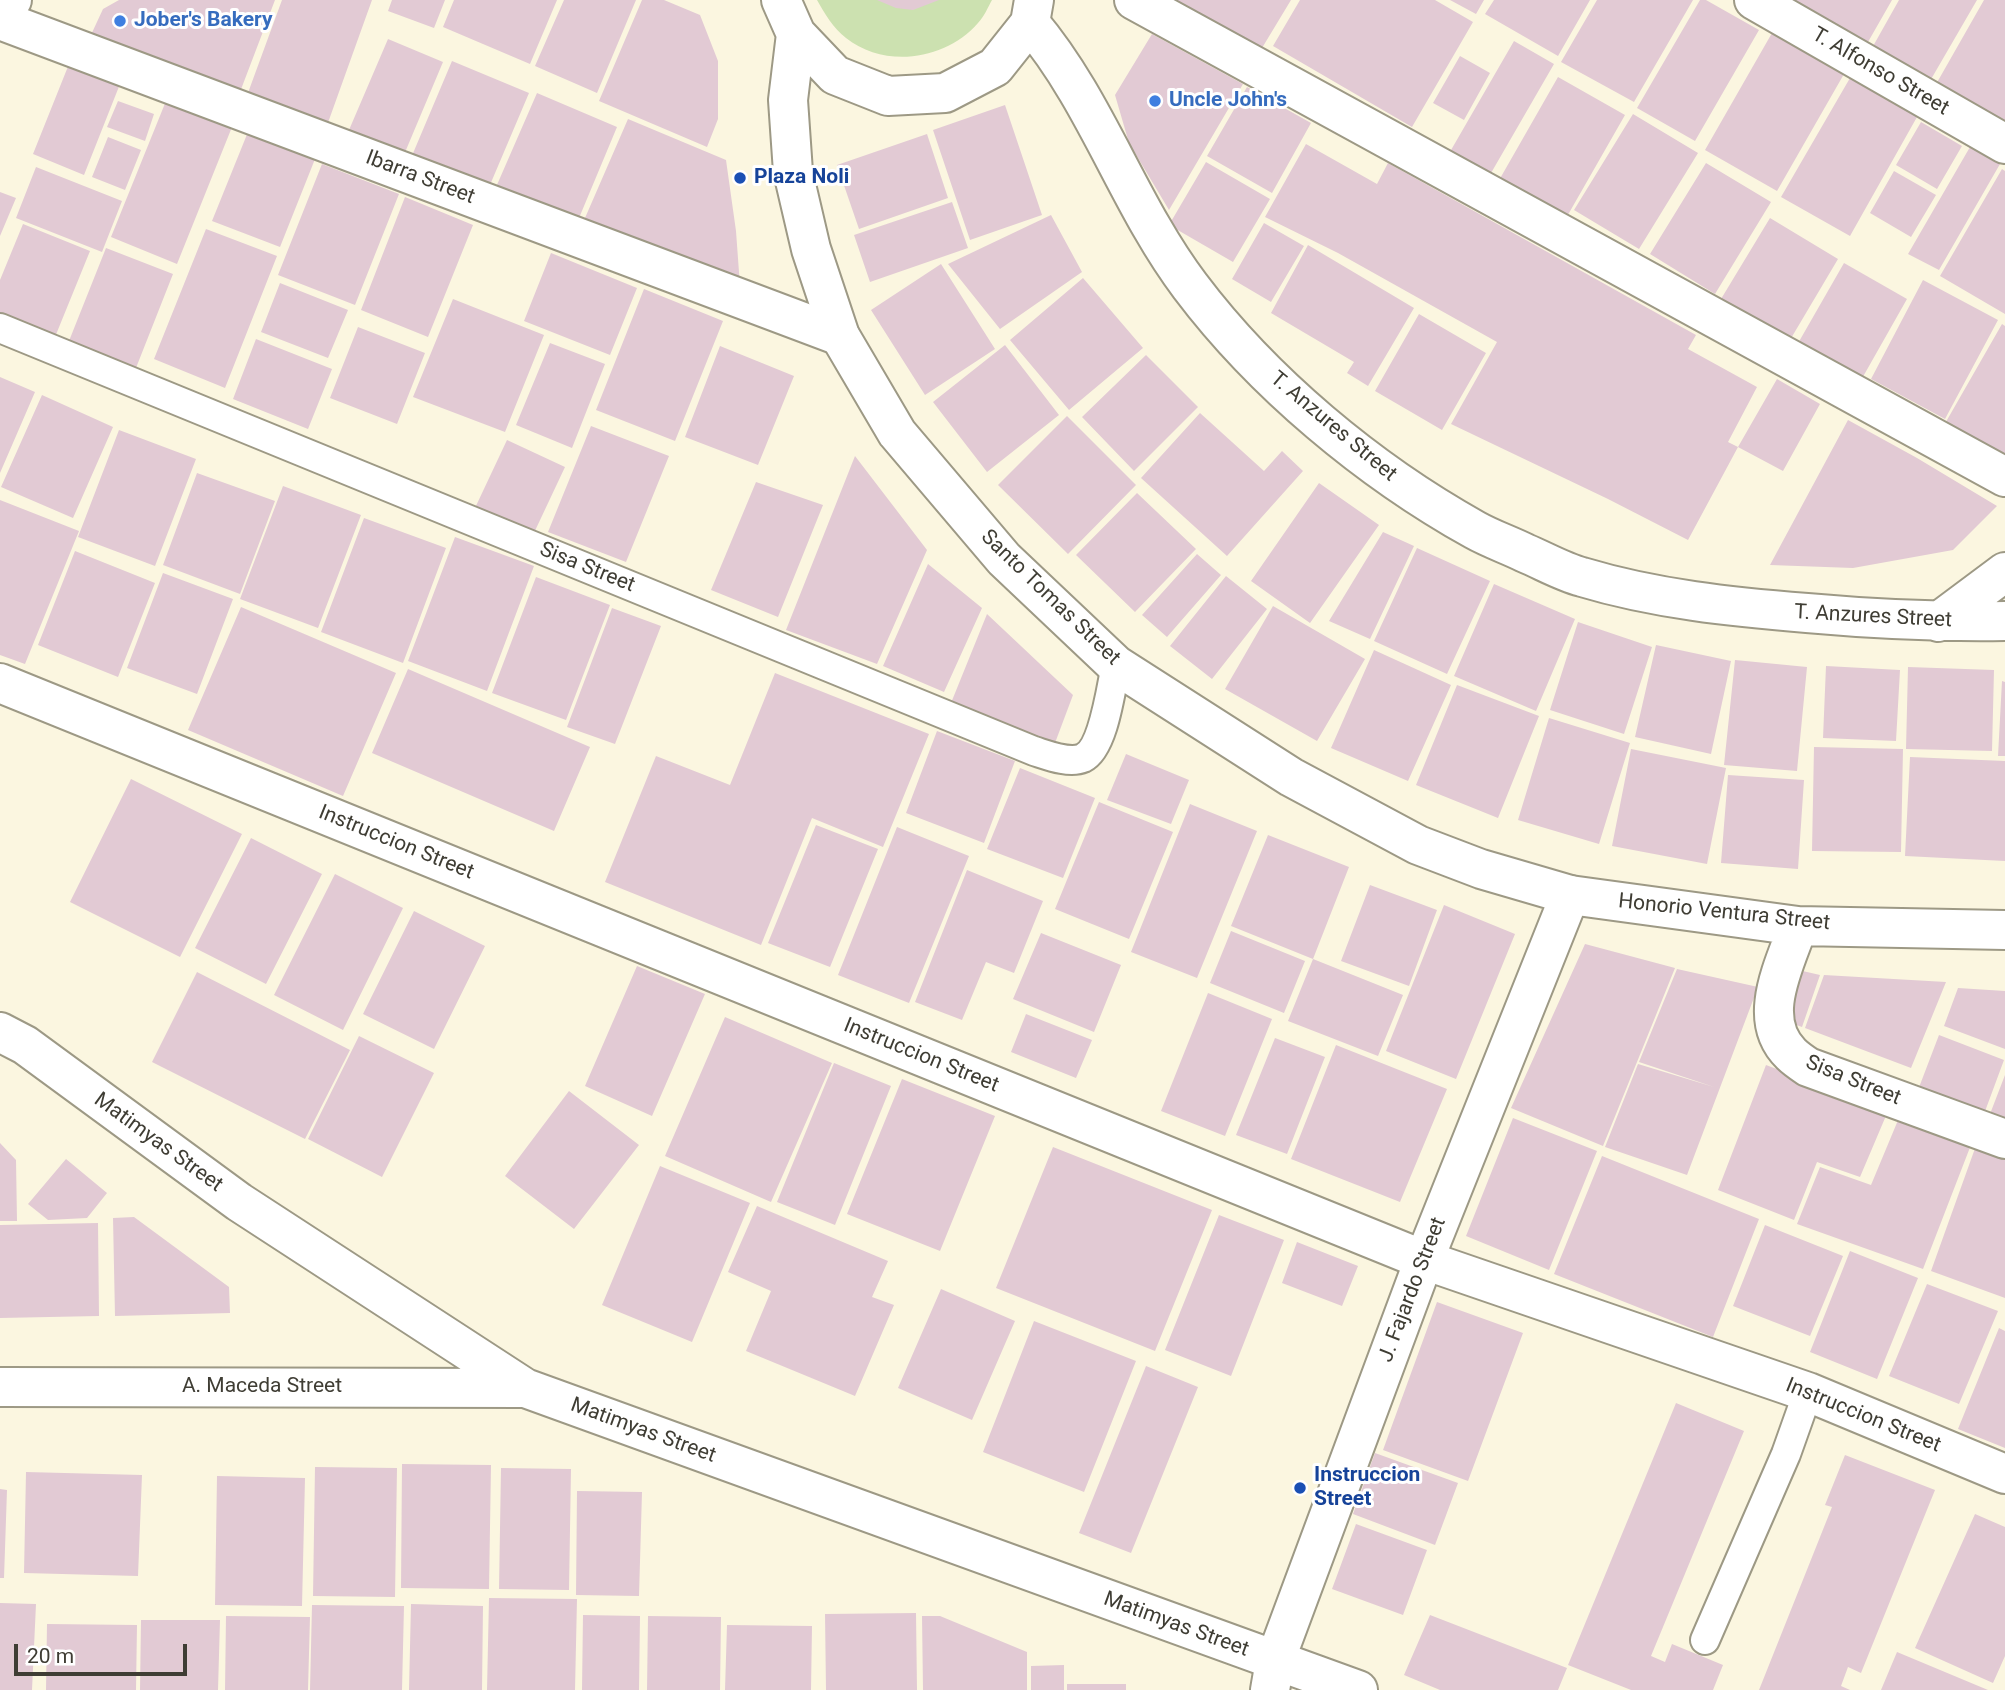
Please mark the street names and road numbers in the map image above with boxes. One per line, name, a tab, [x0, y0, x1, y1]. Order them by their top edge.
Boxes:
street label: T. Alfonso Street	[1807, 23, 1953, 121]
street label: Ibarra Street	[362, 146, 478, 210]
street label: T. Anzures Street	[1264, 367, 1402, 487]
street label: Santo Tomas Street	[975, 525, 1125, 671]
street label: Sisa Street	[536, 538, 638, 598]
street label: T. Anzures Street	[1794, 600, 1952, 634]
street label: Instruccion Street	[315, 800, 477, 886]
street label: Honorio Ventura Street	[1617, 889, 1831, 937]
street label: Instruccion Street	[840, 1013, 1002, 1099]
street label: Sisa Street	[1802, 1051, 1904, 1111]
street label: Matimyas Street	[89, 1088, 227, 1198]
street label: J. Fajardo Street	[1374, 1214, 1452, 1366]
street label: Instruccion Street	[1782, 1373, 1944, 1459]
street label: A. Maceda Street	[182, 1374, 342, 1400]
street label: Matimyas Street	[567, 1393, 719, 1469]
street label: Matimyas Street	[1100, 1587, 1252, 1663]

